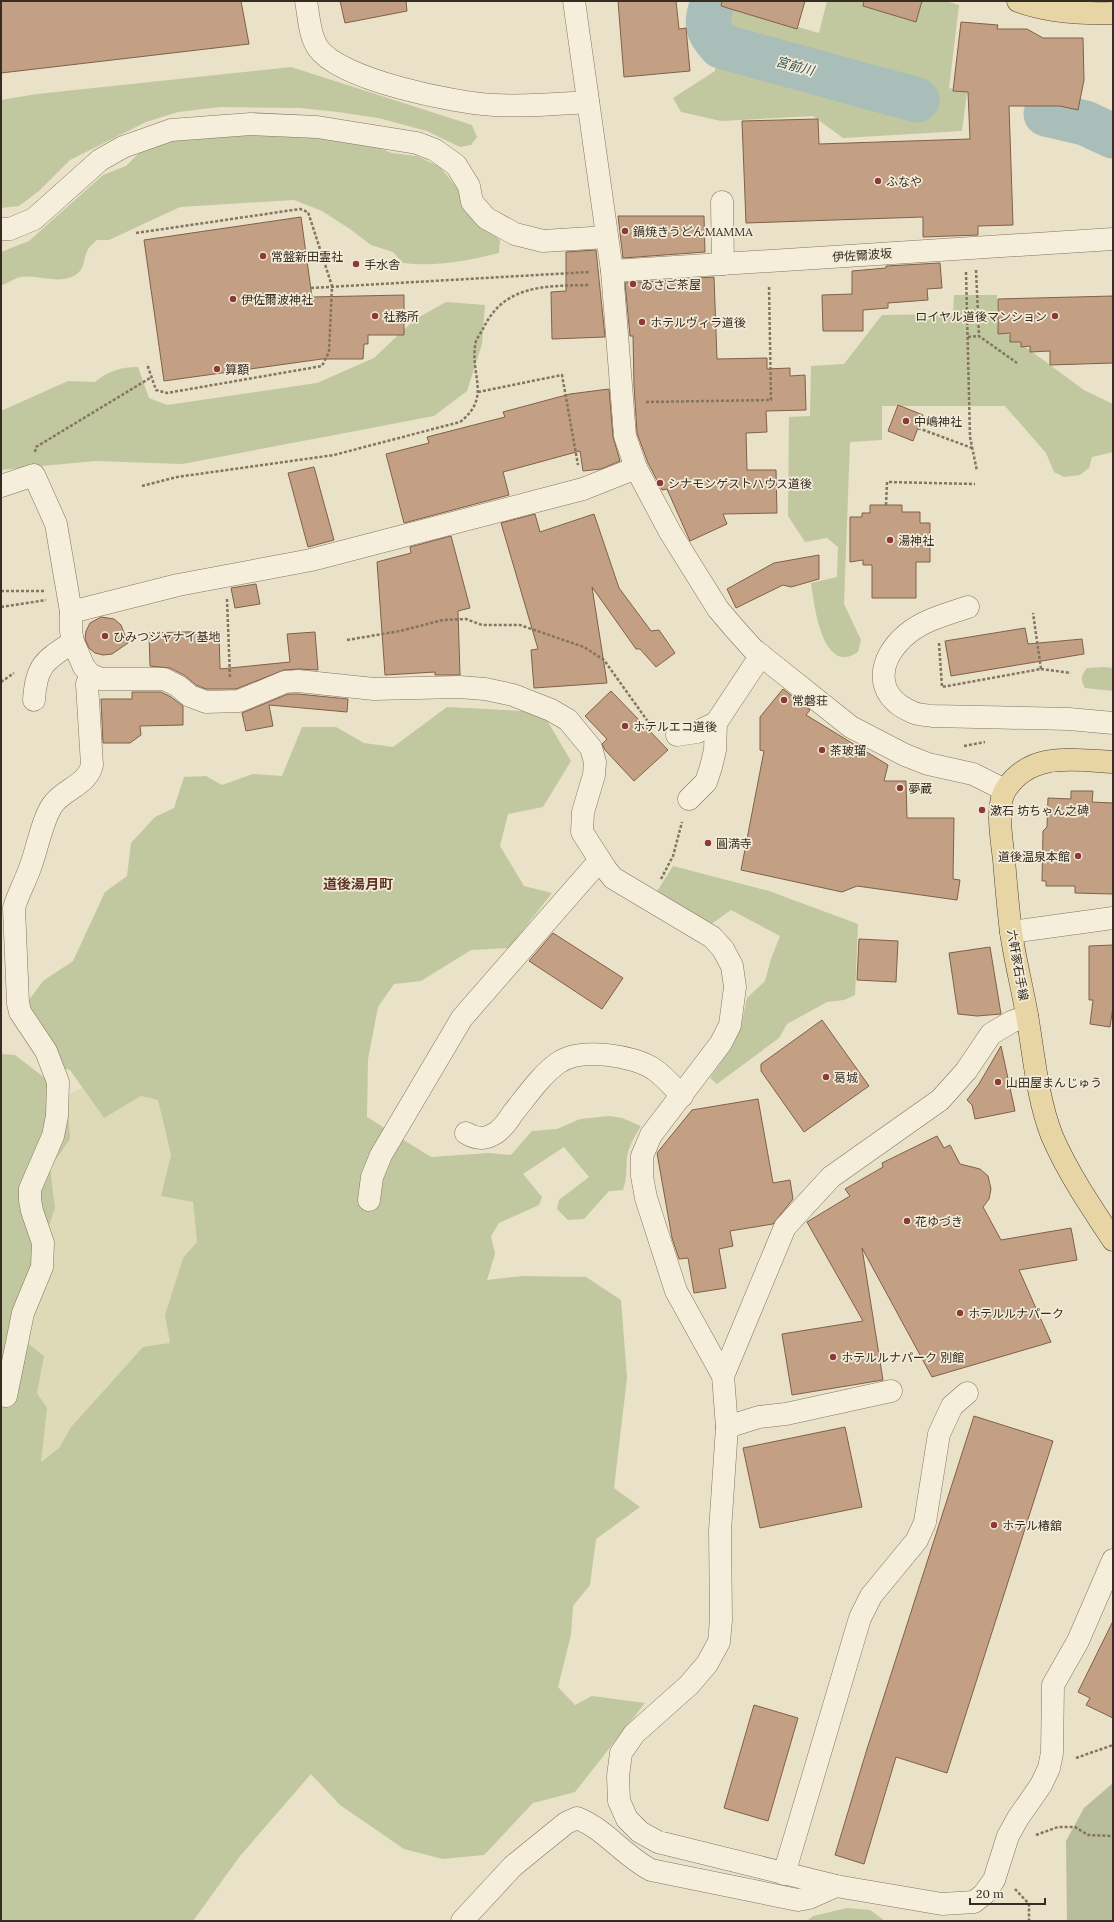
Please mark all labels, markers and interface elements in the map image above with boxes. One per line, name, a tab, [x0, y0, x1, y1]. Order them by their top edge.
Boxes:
water label: 宮前川	[774, 53, 818, 80]
place label: ふなや	[886, 174, 922, 189]
marker: ふなや	[873, 176, 883, 186]
place label: 鍋焼きうどんMAMMA	[633, 224, 753, 239]
marker: 鍋焼きうどんMAMMA	[620, 226, 630, 236]
street label: 伊佐爾波坂	[832, 245, 892, 265]
place label: 常盤新田霊社	[271, 249, 343, 264]
marker: 常盤新田霊社	[258, 251, 268, 261]
place label: 手水舎	[364, 257, 400, 272]
marker: 手水舎	[351, 259, 361, 269]
place label: ゐさご茶屋	[641, 277, 701, 292]
marker: ゐさご茶屋	[628, 279, 638, 289]
place label: 伊佐爾波神社	[241, 292, 313, 307]
marker: 伊佐爾波神社	[228, 294, 238, 304]
place label: 社務所	[383, 309, 419, 324]
place label: ロイヤル道後マンション	[915, 309, 1047, 324]
marker: 社務所	[370, 311, 380, 321]
marker: ロイヤル道後マンション	[1050, 311, 1060, 321]
place label: ホテルヴィラ道後	[650, 315, 746, 330]
marker: ホテルヴィラ道後	[637, 317, 647, 327]
place label: 算額	[225, 362, 249, 377]
marker: 算額	[212, 364, 222, 374]
place label: 中嶋神社	[914, 414, 962, 429]
marker: 中嶋神社	[901, 416, 911, 426]
place label: シナモンゲストハウス道後	[668, 476, 812, 491]
marker: シナモンゲストハウス道後	[655, 478, 665, 488]
place label: 湯神社	[898, 533, 934, 548]
marker: 湯神社	[885, 535, 895, 545]
place label: ひみつジャナイ基地	[113, 629, 220, 644]
marker: ひみつジャナイ基地	[100, 631, 110, 641]
place label: 常磐荘	[792, 693, 828, 708]
marker: 常磐荘	[779, 695, 789, 705]
place label: ホテルエコ道後	[633, 719, 717, 734]
marker: ホテルエコ道後	[620, 721, 630, 731]
place label: 茶玻瑠	[830, 743, 866, 758]
marker: 茶玻瑠	[817, 745, 827, 755]
place label: 夢蔵	[908, 781, 932, 796]
marker: 夢蔵	[895, 783, 905, 793]
place label: 漱石 坊ちゃん之碑	[990, 803, 1089, 818]
marker: 漱石 坊ちゃん之碑	[977, 805, 987, 815]
place label: 圓満寺	[716, 836, 752, 851]
marker: 圓満寺	[703, 838, 713, 848]
place label: 道後温泉本館	[998, 849, 1070, 864]
marker: 道後温泉本館	[1073, 851, 1083, 861]
district label: 道後湯月町	[323, 875, 393, 893]
street label: 六軒家石手線	[1004, 928, 1032, 1002]
place label: 葛城	[834, 1070, 858, 1085]
marker: 葛城	[821, 1072, 831, 1082]
place label: 山田屋まんじゅう	[1006, 1075, 1102, 1090]
marker: 山田屋まんじゅう	[993, 1077, 1003, 1087]
place label: 花ゆづき	[915, 1214, 963, 1229]
marker: 花ゆづき	[902, 1216, 912, 1226]
place label: ホテルルナパーク	[968, 1306, 1064, 1321]
marker: ホテルルナパーク	[955, 1308, 965, 1318]
place label: ホテルルナパーク 別館	[841, 1350, 964, 1365]
marker: ホテルルナパーク 別館	[828, 1352, 838, 1362]
place label: ホテル椿舘	[1002, 1518, 1062, 1533]
marker: ホテル椿舘	[989, 1520, 999, 1530]
scale bar	[970, 1880, 1045, 1906]
text: 20 m	[976, 1886, 1004, 1901]

